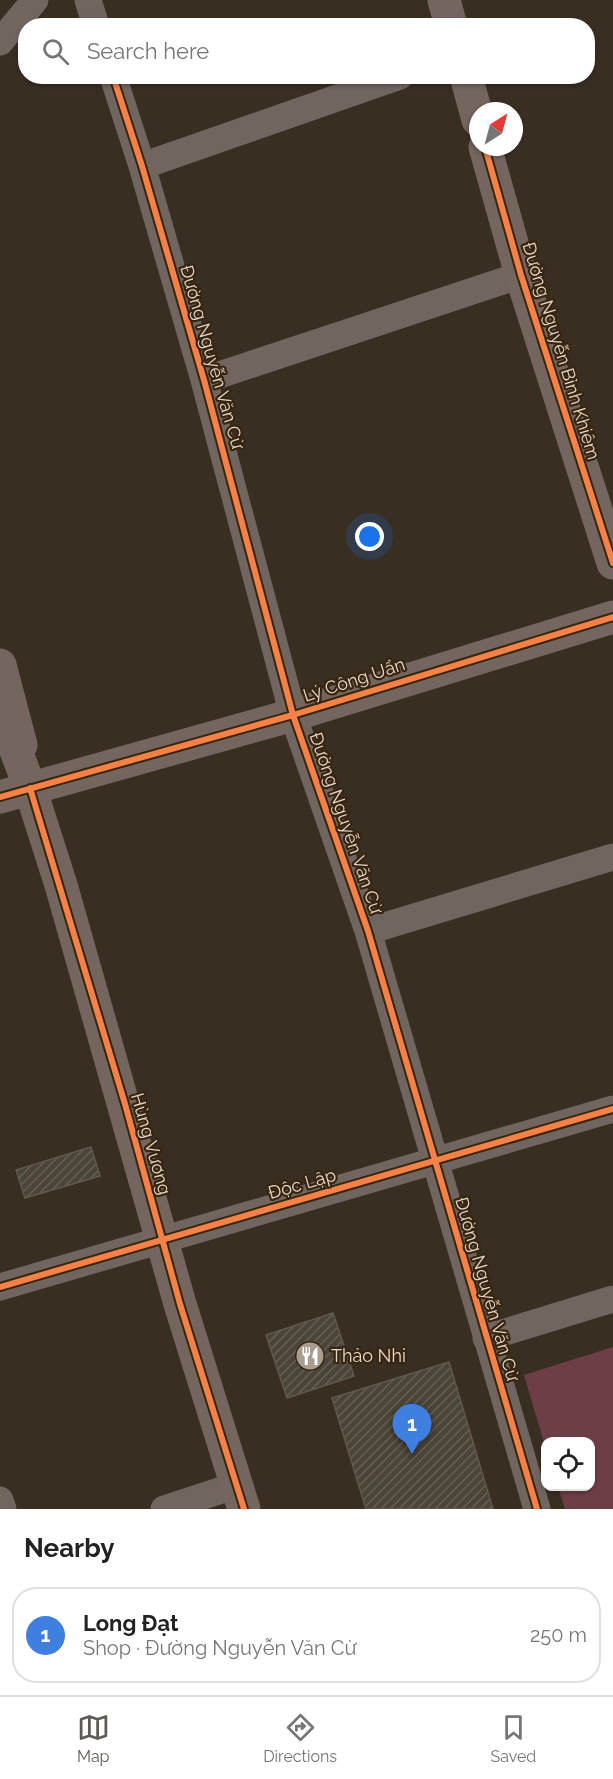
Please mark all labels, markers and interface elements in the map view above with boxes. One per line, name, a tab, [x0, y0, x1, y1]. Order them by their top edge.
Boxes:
search box	[18, 18, 595, 84]
icon: search	[39, 35, 72, 68]
text: Search here	[87, 38, 209, 64]
north arrow	[469, 102, 523, 156]
street label: Đường Nguyễn Bỉnh Khiêm	[518, 240, 605, 462]
street label: Đường Nguyễn Văn Cừ	[176, 263, 249, 452]
your location	[355, 522, 384, 551]
street label: Lý Công Uẩn	[300, 653, 408, 706]
street label: Đường Nguyễn Văn Cừ	[306, 730, 388, 917]
street label: Hùng Vương	[127, 1091, 176, 1197]
street label: Độc Lập	[266, 1164, 338, 1203]
street label: Đường Nguyễn Văn Cừ	[451, 1195, 524, 1384]
restaurant icon: Thảo Nhi	[294, 1340, 326, 1372]
place label: Thảo Nhi	[331, 1345, 406, 1366]
pin: 1	[392, 1404, 432, 1454]
map controls	[541, 1437, 595, 1491]
button: locate	[541, 1437, 595, 1491]
text: Nearby	[24, 1533, 114, 1563]
text: Long Đạt	[83, 1610, 179, 1636]
text: 1	[41, 1623, 50, 1647]
text: 250 m	[530, 1623, 587, 1647]
text: Shop · Đường Nguyễn Văn Cừ	[83, 1636, 356, 1660]
tab: Map	[77, 1711, 110, 1766]
tab: Directions	[263, 1711, 337, 1766]
tab: Saved	[490, 1711, 536, 1766]

